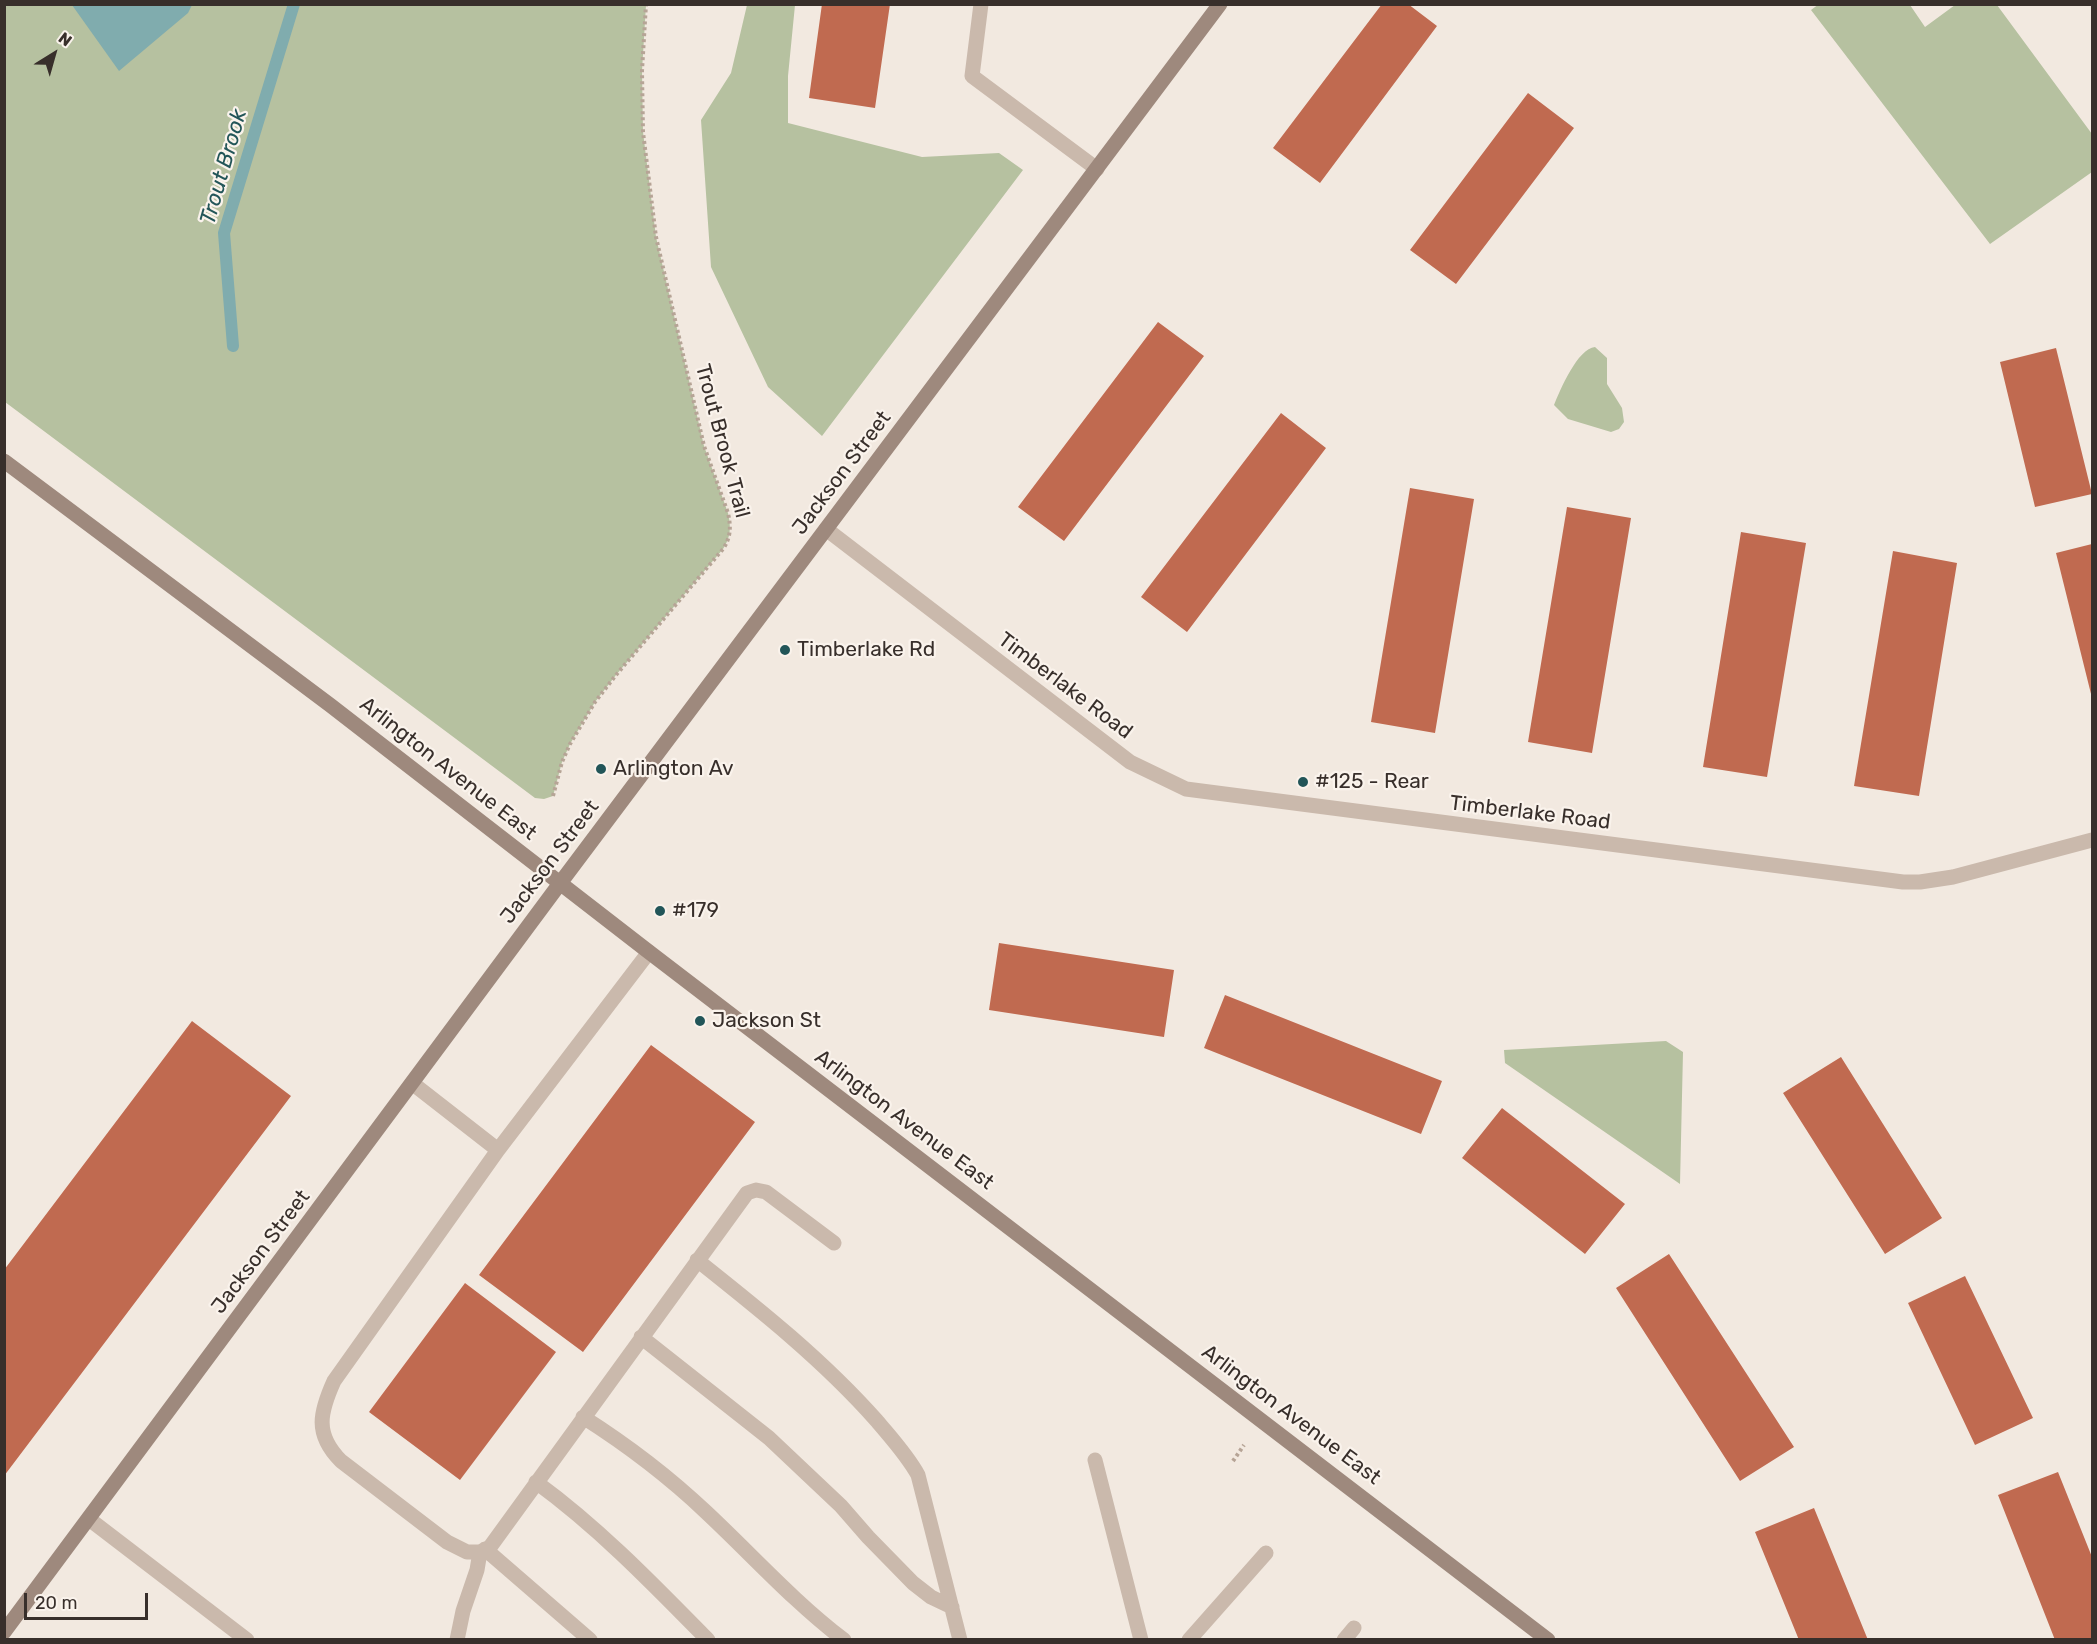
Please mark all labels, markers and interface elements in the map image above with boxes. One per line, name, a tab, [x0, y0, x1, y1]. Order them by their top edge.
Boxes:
north arrow	[24, 24, 84, 84]
text: N	[55, 28, 75, 50]
water label: Trout Brook	[195, 106, 253, 228]
street label: Trout Brook Trail	[689, 361, 755, 521]
street label: Jackson Street	[787, 406, 897, 540]
street label: Timberlake Road	[993, 627, 1137, 745]
place label: Timberlake Rd	[797, 637, 935, 663]
marker: Timberlake Rd	[778, 643, 792, 657]
street label: Arlington Avenue East	[355, 692, 541, 846]
place label: Arlington Av	[613, 756, 734, 782]
marker: Arlington Av	[594, 762, 608, 776]
place label: #125 - Rear	[1315, 769, 1429, 795]
marker: #125 - Rear	[1296, 775, 1310, 789]
street label: Timberlake Road	[1448, 791, 1612, 835]
street label: Jackson Street	[495, 795, 605, 929]
place label: #179	[672, 898, 719, 924]
marker: #179	[653, 904, 667, 918]
place label: Jackson St	[712, 1008, 821, 1034]
marker: Jackson St	[693, 1014, 707, 1028]
street label: Arlington Avenue East	[810, 1044, 998, 1196]
street label: Jackson Street	[206, 1185, 316, 1319]
street label: Arlington Avenue East	[1197, 1339, 1385, 1491]
scale bar	[27, 1581, 152, 1619]
text: 20 m	[35, 1592, 77, 1614]

